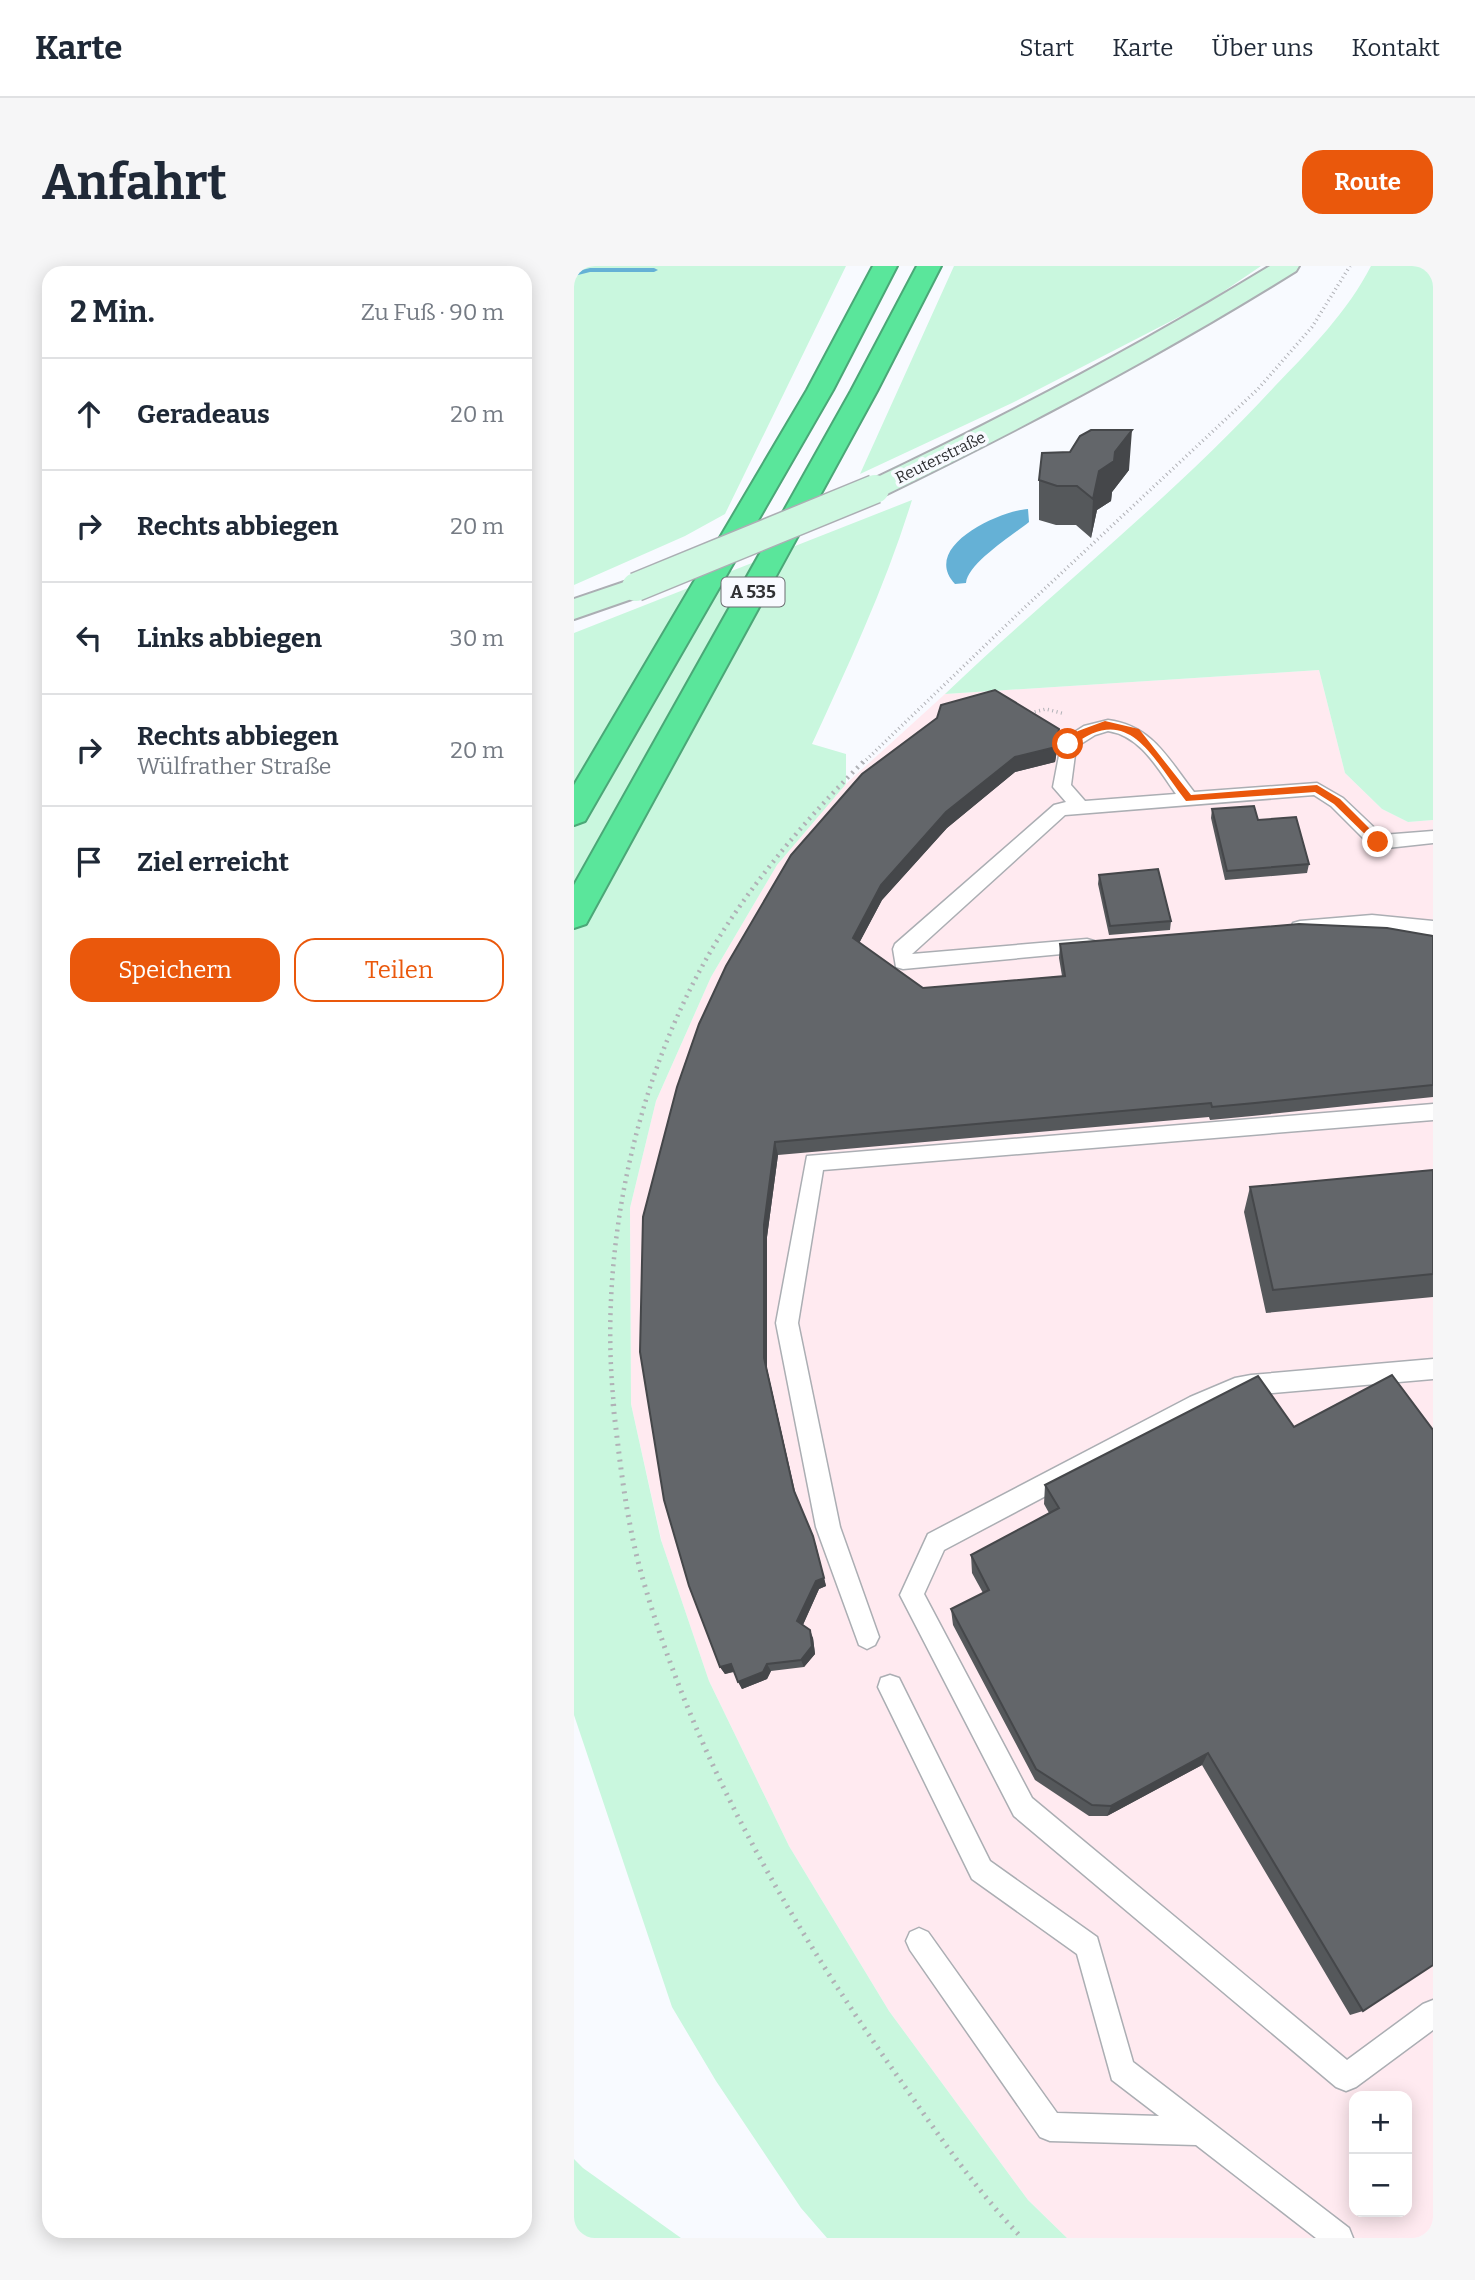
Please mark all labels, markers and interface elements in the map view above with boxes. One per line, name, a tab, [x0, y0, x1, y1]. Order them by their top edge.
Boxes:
text: Karte	[35, 28, 122, 68]
text: Start	[1019, 34, 1074, 62]
text: Karte	[1112, 34, 1174, 62]
text: Über uns	[1212, 34, 1314, 62]
text: Kontakt	[1352, 34, 1440, 62]
button: Route	[1302, 150, 1433, 214]
text: Anfahrt	[42, 153, 227, 212]
text: 2 Min.	[70, 294, 155, 330]
text: Zu Fuß · 90 m	[361, 298, 504, 326]
icon: ahead	[70, 395, 108, 433]
text: Geradeaus	[137, 399, 270, 430]
text: 20 m	[450, 400, 504, 428]
street label: Reuterstraße	[892, 427, 988, 487]
icon: right	[70, 507, 108, 545]
text: Rechts abbiegen	[137, 511, 339, 542]
text: 20 m	[450, 512, 504, 540]
road number: A 535	[722, 578, 784, 606]
icon: left	[70, 619, 108, 657]
text: Links abbiegen	[137, 623, 322, 654]
text: 30 m	[450, 624, 504, 652]
text: Rechts abbiegen	[137, 721, 339, 752]
route start	[1052, 728, 1083, 759]
icon: right	[70, 731, 108, 769]
text: 20 m	[450, 736, 504, 764]
text: Wülfrather Straße	[137, 752, 331, 780]
route end	[1362, 826, 1393, 857]
icon: arrive	[70, 843, 108, 881]
text: Ziel erreicht	[137, 847, 289, 878]
button: Speichern	[70, 938, 280, 1002]
button: Teilen	[294, 938, 504, 1002]
map controls	[1349, 2091, 1412, 2217]
button: +	[1349, 2091, 1412, 2154]
button: −	[1349, 2154, 1412, 2217]

